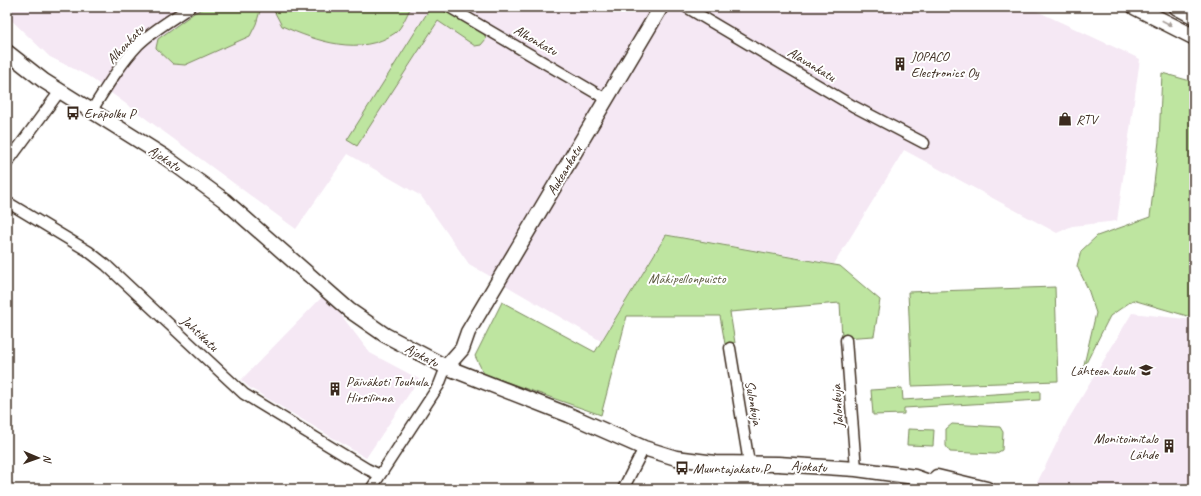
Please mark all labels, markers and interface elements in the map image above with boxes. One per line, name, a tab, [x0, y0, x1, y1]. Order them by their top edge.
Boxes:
one-way arrow	[1161, 20, 1173, 26]
street label: Alhonkatu	[103, 21, 148, 68]
street label: Alhonkatu	[511, 21, 561, 60]
street label: Alavankatu	[785, 44, 839, 86]
place label: JOPACO Electronics Oy	[910, 48, 980, 81]
building icon: JOPACO Electronics Oy	[892, 56, 908, 72]
bus stop icon: Eräpolku P	[65, 105, 81, 121]
place label: Eräpolku P	[84, 105, 138, 122]
shop icon: RTV	[1057, 111, 1073, 127]
place label: RTV	[1076, 111, 1100, 128]
street label: Ajokatu	[145, 141, 185, 176]
street label: Aukeankatu	[543, 142, 586, 198]
park label: Mäkipellonpuisto	[648, 270, 727, 287]
street label: Jahtikatu	[177, 311, 222, 355]
street label: Ajokatu	[402, 340, 442, 372]
place label: Lähteen koulu	[1070, 362, 1136, 379]
school or university icon: Lähteen koulu	[1138, 362, 1154, 378]
place label: Päiväkoti Touhula Hirsilinna	[346, 373, 429, 406]
street label: Sulonkuja	[741, 380, 766, 427]
building icon: Päiväkoti Touhula Hirsilinna	[327, 381, 343, 397]
street label: Jalonkuja	[827, 383, 848, 429]
place label: Monitoimitalo Lähde	[1094, 430, 1159, 463]
north arrow	[18, 438, 58, 478]
building icon: Monitoimitalo Lähde	[1161, 438, 1177, 454]
text: N	[41, 455, 55, 464]
street label: Ajokatu	[791, 457, 828, 476]
bus stop icon: Muuntajakatu P	[674, 460, 690, 476]
place label: Muuntajakatu P	[693, 460, 772, 477]

